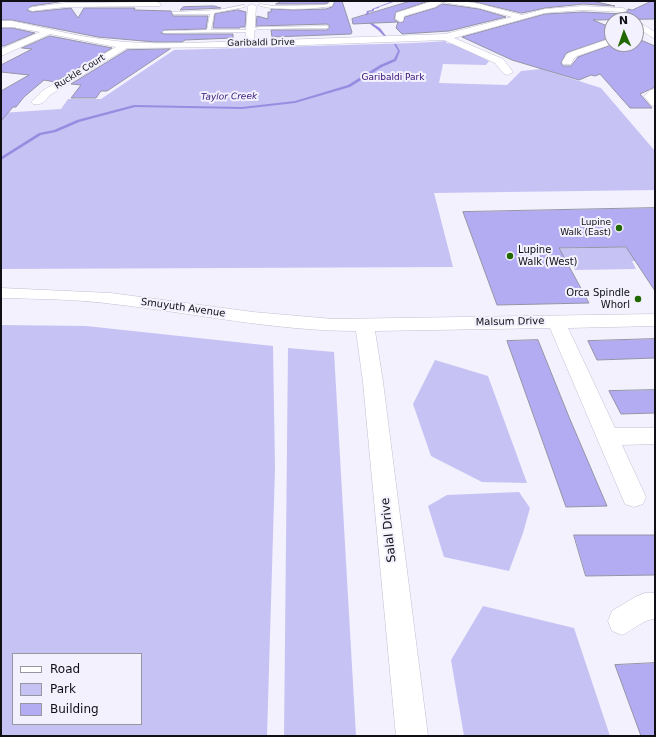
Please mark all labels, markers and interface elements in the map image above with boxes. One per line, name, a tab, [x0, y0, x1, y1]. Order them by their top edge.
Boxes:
north arrow	[604, 12, 644, 52]
text: N	[619, 14, 628, 27]
street label: Garibaldi Drive	[227, 37, 295, 49]
street label: Ruckle Court	[53, 52, 107, 92]
park label: Garibaldi Park	[362, 73, 424, 83]
water label: Taylor Creek	[201, 91, 257, 103]
place label: Lupine Walk (East)	[560, 218, 611, 239]
marker: Lupine Walk (East)	[614, 223, 624, 233]
place label: Lupine Walk (West)	[518, 244, 578, 268]
marker: Lupine Walk (West)	[505, 251, 515, 261]
place label: Orca Spindle Whorl	[566, 287, 630, 310]
marker: Orca Spindle Whorl	[633, 294, 643, 304]
street label: Smuyuth Avenue	[140, 296, 226, 320]
street label: Malsum Drive	[476, 315, 544, 329]
street label: Salal Drive	[378, 497, 400, 563]
legend	[12, 653, 142, 725]
text: Road	[50, 662, 80, 676]
text: Park	[50, 682, 76, 696]
text: Building	[50, 702, 99, 716]

